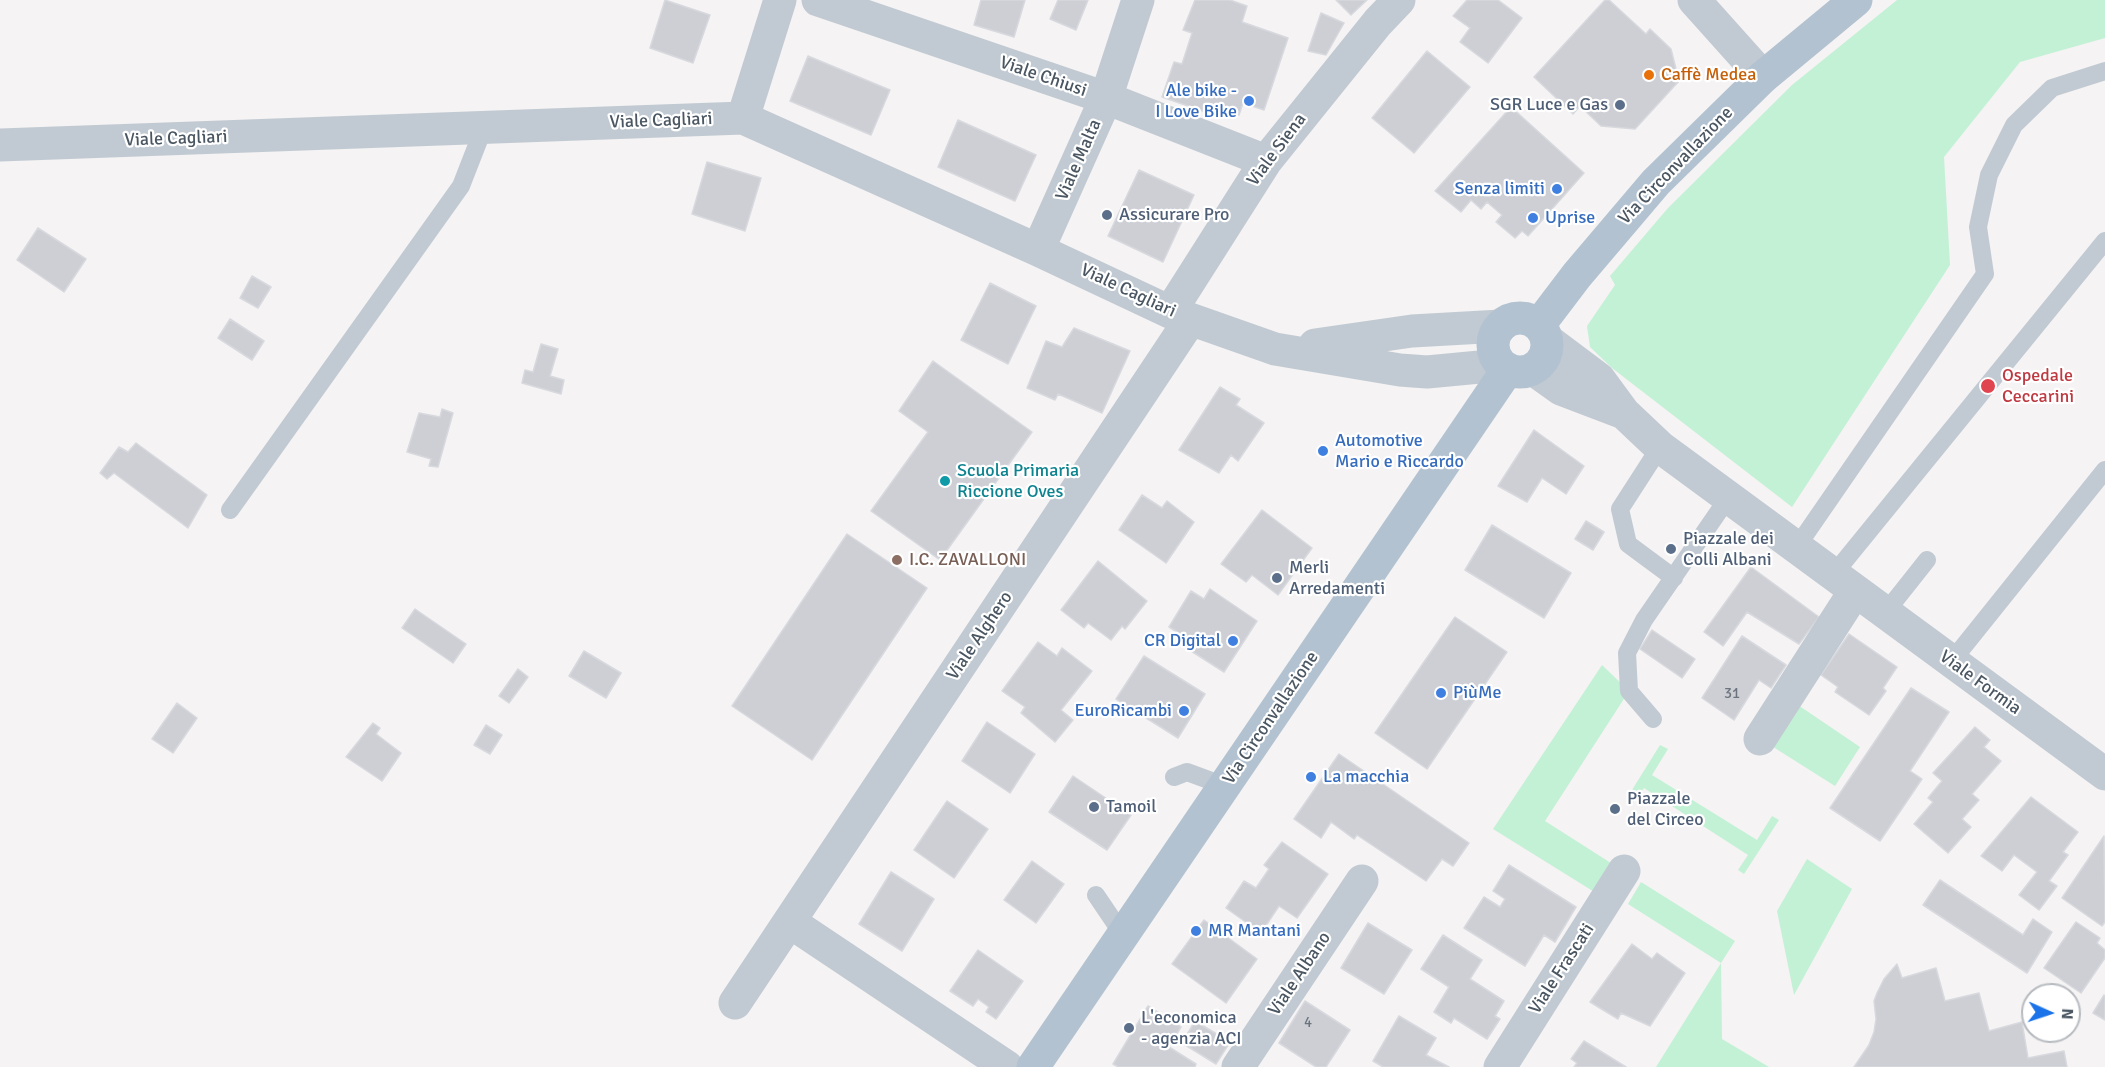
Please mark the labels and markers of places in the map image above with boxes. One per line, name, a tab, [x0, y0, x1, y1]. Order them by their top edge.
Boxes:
place label: Caffè Medea	[1661, 64, 1756, 86]
marker: Caffè Medea	[1642, 68, 1656, 82]
place label: Ale bike - I Love Bike	[1155, 80, 1237, 122]
marker: Ale bike - I Love Bike	[1242, 94, 1256, 108]
place label: SGR Luce e Gas	[1490, 94, 1608, 116]
marker: SGR Luce e Gas	[1613, 98, 1627, 112]
place label: Senza limiti	[1455, 178, 1545, 200]
marker: Senza limiti	[1550, 182, 1564, 196]
place label: Assicurare Pro	[1119, 204, 1229, 226]
place label: Uprise	[1545, 207, 1595, 229]
marker: Assicurare Pro	[1100, 208, 1114, 222]
marker: Uprise	[1526, 211, 1540, 225]
place label: Ospedale Ceccarini	[2002, 365, 2074, 407]
marker: Ospedale Ceccarini	[1979, 377, 1997, 395]
place label: Automotive Mario e Riccardo	[1335, 430, 1464, 472]
marker: Automotive Mario e Riccardo	[1316, 444, 1330, 458]
place label: Scuola Primaria Riccione Oves	[957, 460, 1079, 502]
marker: Scuola Primaria Riccione Oves	[938, 474, 952, 488]
place label: Piazzale dei Colli Albani	[1683, 528, 1774, 570]
marker: Piazzale dei Colli Albani	[1664, 542, 1678, 556]
place label: I.C. ZAVALLONI	[909, 549, 1026, 571]
marker: I.C. ZAVALLONI	[890, 553, 904, 567]
place label: Merli Arredamenti	[1289, 557, 1385, 600]
marker: Merli Arredamenti	[1270, 571, 1284, 585]
place label: CR Digital	[1144, 630, 1221, 652]
marker: CR Digital	[1226, 634, 1240, 648]
place label: PiùMe	[1453, 682, 1501, 704]
marker: PiùMe	[1434, 686, 1448, 700]
place label: EuroRicambi	[1075, 700, 1172, 722]
marker: EuroRicambi	[1177, 704, 1191, 718]
place label: La macchia	[1323, 766, 1409, 788]
marker: La macchia	[1304, 770, 1318, 784]
place label: Piazzale del Circeo	[1627, 788, 1704, 830]
place label: Tamoil	[1106, 796, 1157, 818]
marker: Tamoil	[1087, 800, 1101, 814]
marker: Piazzale del Circeo	[1608, 802, 1622, 816]
place label: MR Mantani	[1208, 920, 1301, 942]
marker: MR Mantani	[1189, 924, 1203, 938]
place label: L'economica - agenzia ACI	[1141, 1007, 1242, 1050]
marker: L'economica - agenzia ACI	[1122, 1021, 1136, 1035]

